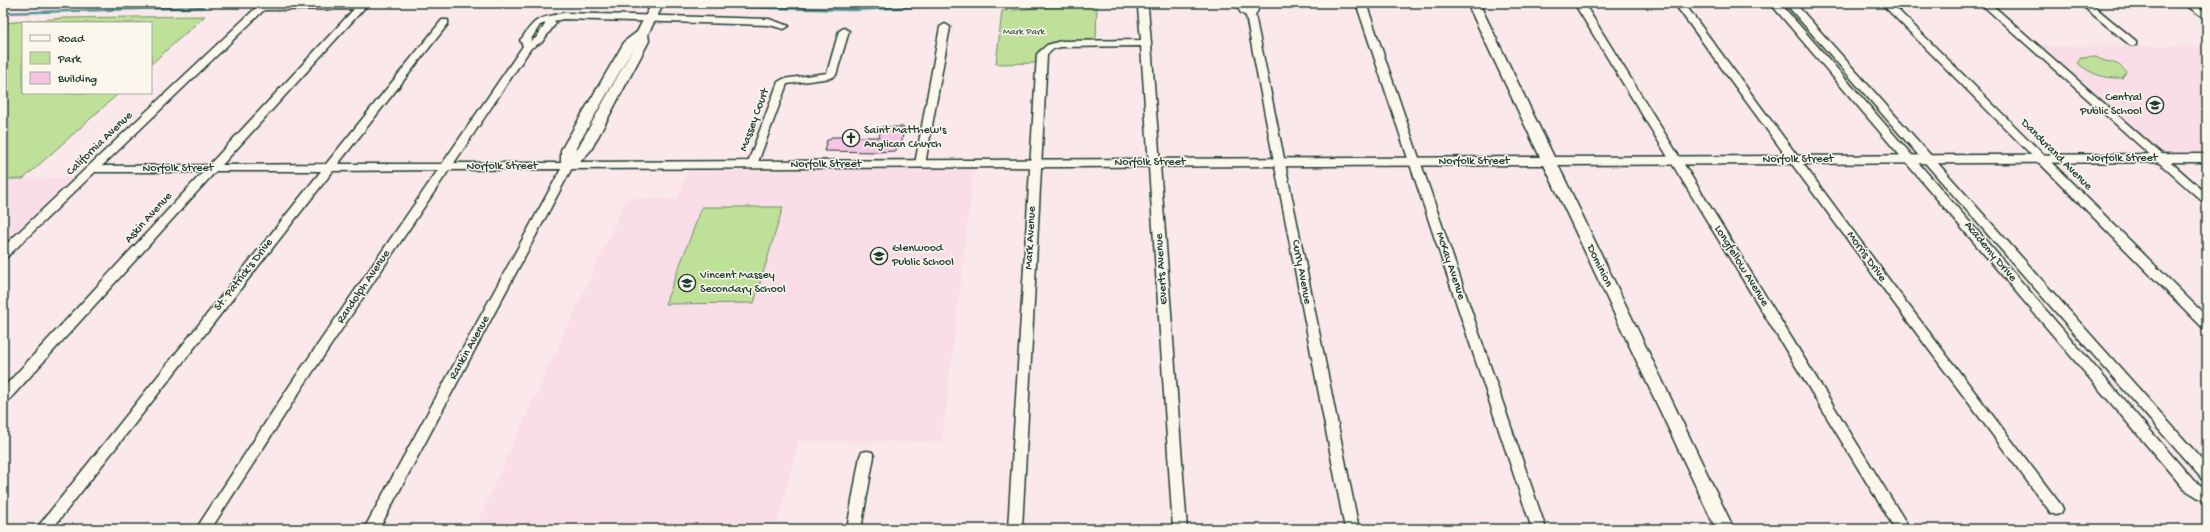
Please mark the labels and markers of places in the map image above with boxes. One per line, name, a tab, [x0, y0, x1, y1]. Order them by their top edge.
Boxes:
place label: Central Public School	[2079, 91, 2142, 119]
school or university icon: Central Public School	[2145, 95, 2165, 115]
place label: Saint Matthew's Anglican Church	[864, 124, 947, 152]
church icon: Saint Matthew's Anglican Church	[841, 128, 861, 148]
place label: Glenwood Public School	[891, 242, 954, 270]
school or university icon: Glenwood Public School	[869, 246, 889, 266]
place label: Vincent Massey Secondary School	[699, 269, 786, 297]
school or university icon: Vincent Massey Secondary School	[677, 273, 697, 293]

